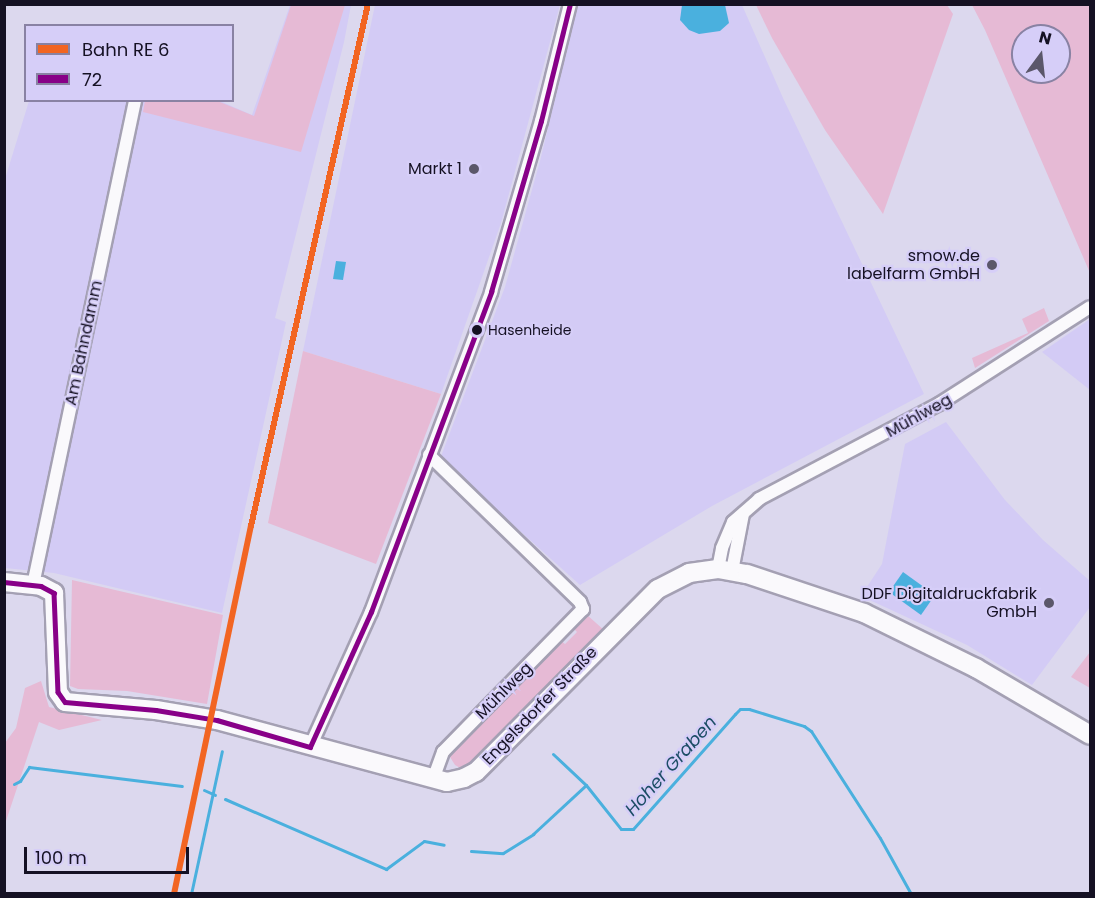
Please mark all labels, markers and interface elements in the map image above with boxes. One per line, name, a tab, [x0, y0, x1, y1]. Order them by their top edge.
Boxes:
legend	[24, 24, 234, 102]
north arrow	[1011, 24, 1071, 84]
text: N	[1036, 25, 1054, 51]
text: Bahn RE 6	[82, 37, 169, 62]
text: 72	[82, 67, 102, 92]
place label: Markt 1	[408, 159, 462, 179]
marker: Markt 1	[467, 162, 481, 176]
place label: smow.de labelfarm GmbH	[847, 246, 980, 284]
marker: smow.de labelfarm GmbH	[985, 258, 999, 272]
street label: Am Bahndamm	[61, 279, 107, 407]
place label: Hasenheide	[488, 322, 571, 338]
marker: Hasenheide	[471, 324, 483, 336]
street label: Mühlweg	[883, 390, 955, 442]
place label: DDF Digitaldruckfabrik GmbH	[861, 584, 1037, 622]
marker: DDF Digitaldruckfabrik GmbH	[1042, 596, 1056, 610]
street label: Engelsdorfer Straße	[479, 643, 601, 769]
street label: Mühlweg	[472, 659, 536, 723]
water label: Hoher Graben	[621, 712, 721, 820]
scale bar	[27, 835, 192, 873]
text: 100 m	[35, 845, 87, 870]

